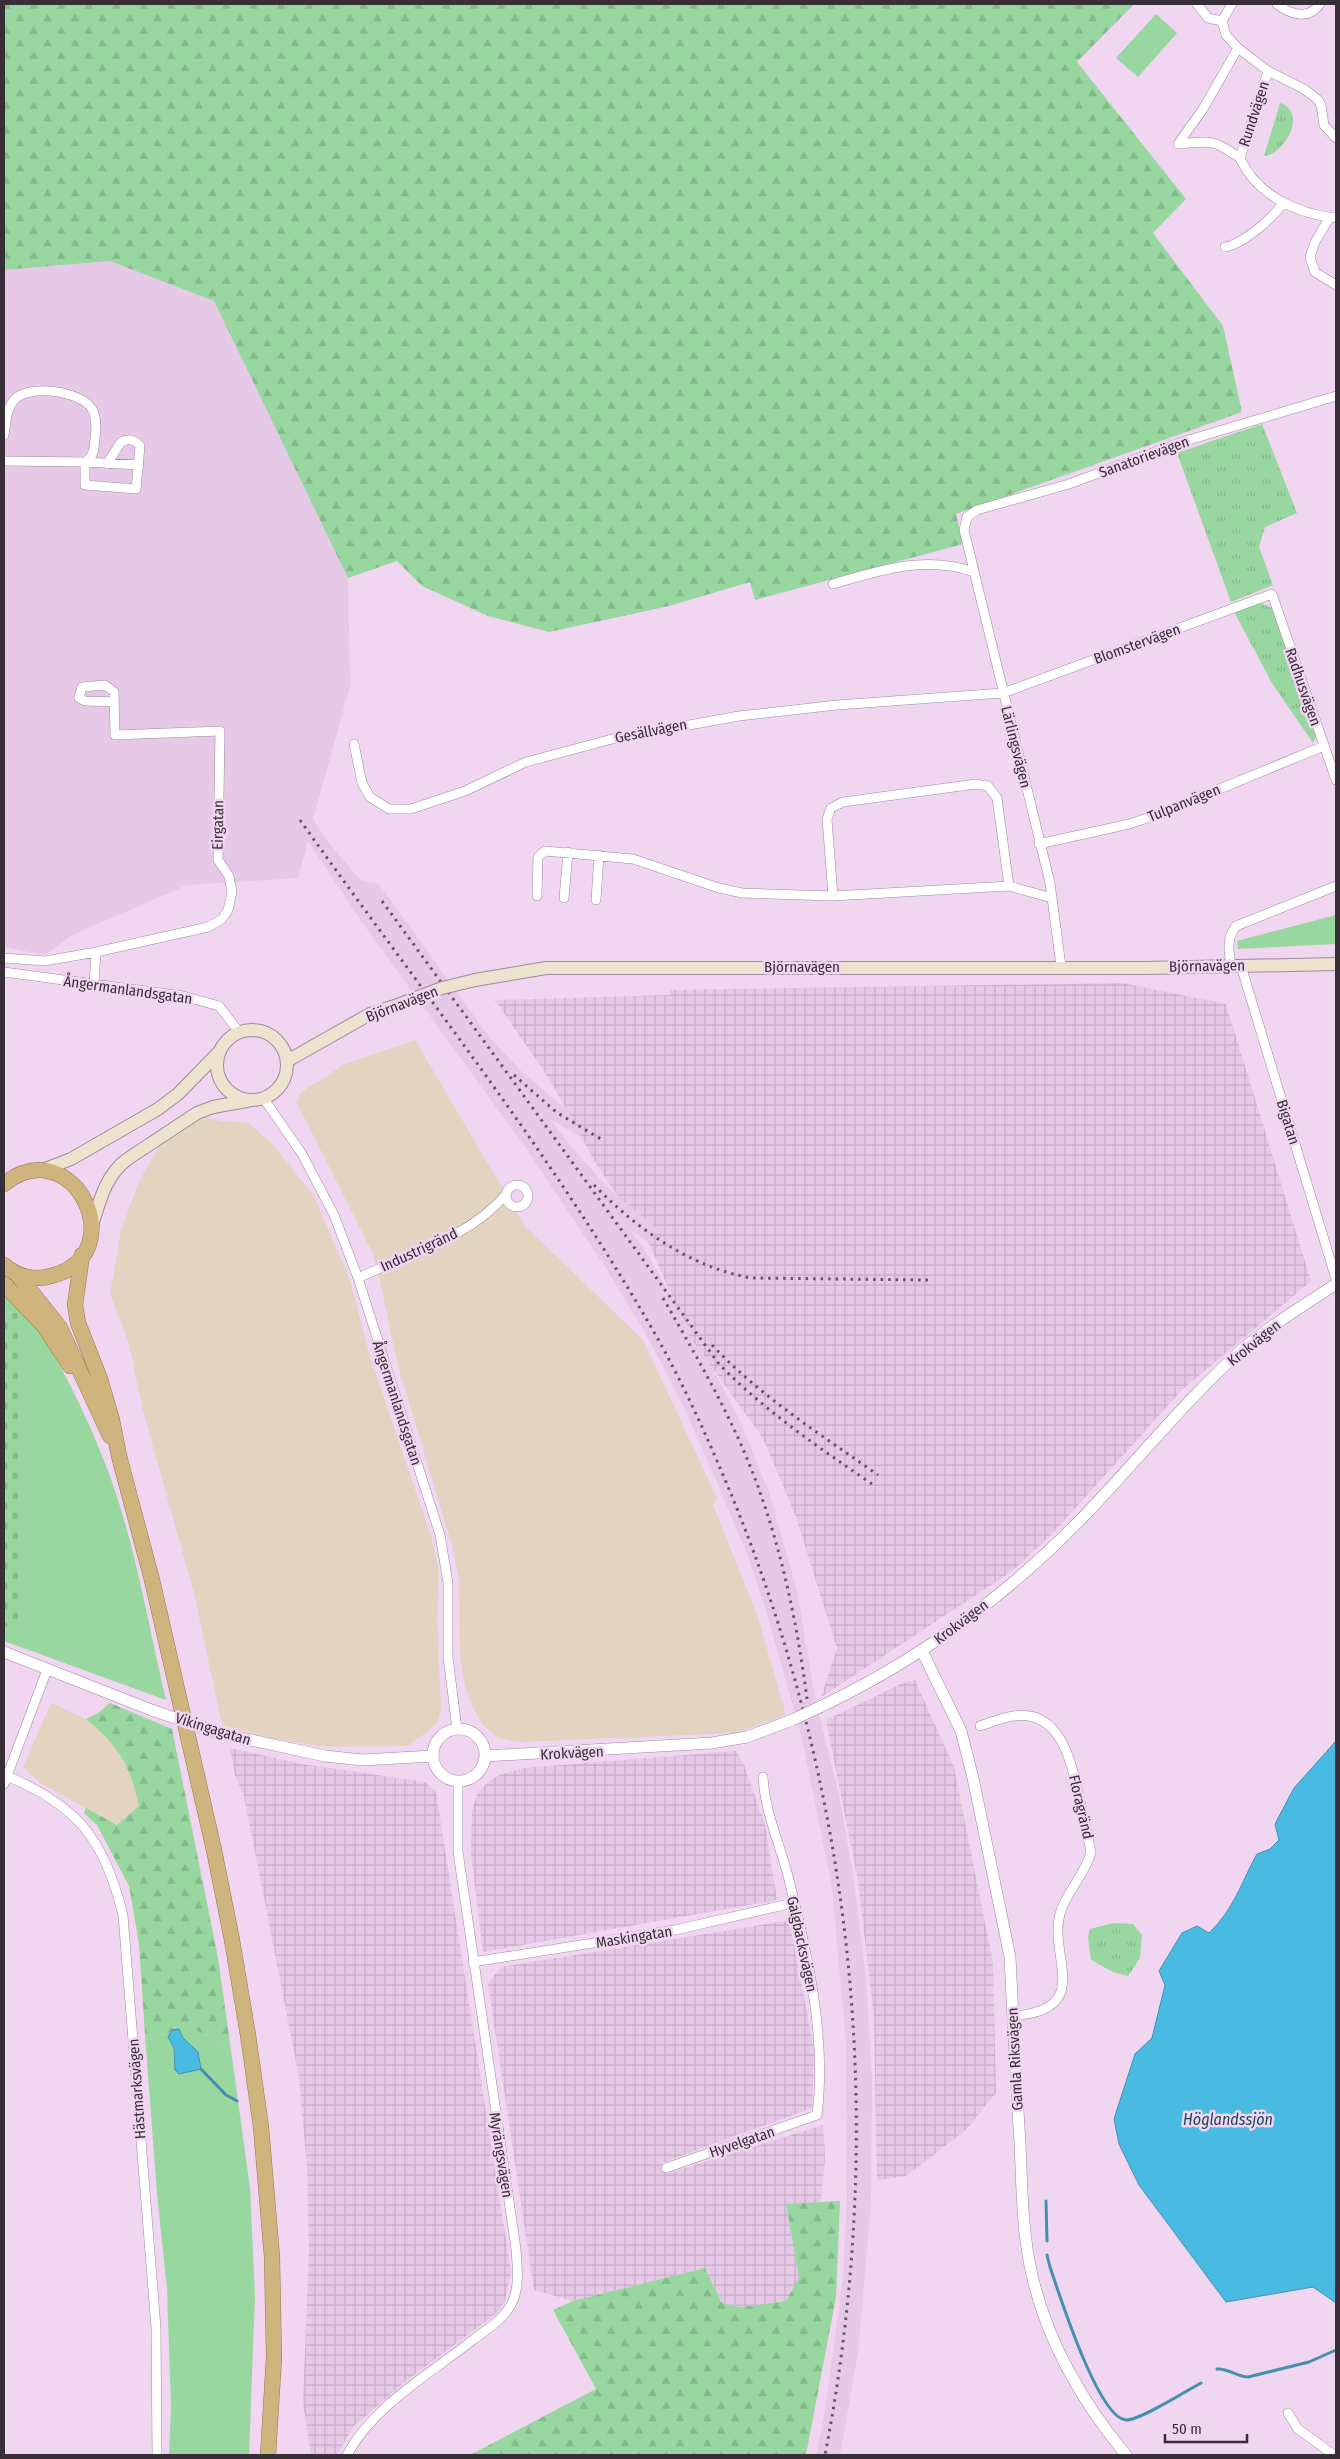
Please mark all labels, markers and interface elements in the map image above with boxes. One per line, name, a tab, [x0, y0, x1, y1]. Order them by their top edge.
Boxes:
street label: Rundvägen	[1235, 79, 1273, 149]
street label: Sanatorievägen	[1096, 432, 1192, 482]
street label: Blomstervägen	[1091, 620, 1183, 668]
street label: Radhusvägen	[1281, 646, 1325, 728]
street label: Lärlingsvägen	[997, 704, 1035, 790]
street label: Gesällvägen	[613, 715, 689, 747]
street label: Tulpanvägen	[1145, 780, 1223, 826]
street label: Eirgatan	[209, 800, 227, 850]
street label: Björnavägen	[1169, 956, 1245, 976]
street label: Björnavägen	[764, 958, 840, 976]
street label: Ångermanlandsgatan	[62, 972, 194, 1008]
street label: Björnavägen	[363, 982, 441, 1026]
street label: Bigatan	[1273, 1097, 1303, 1147]
street label: Industrigränd	[378, 1224, 460, 1276]
street label: Krokvägen	[1224, 1316, 1284, 1370]
street label: Ångermanlandsgatan	[368, 1338, 426, 1468]
street label: Krokvägen	[930, 1596, 992, 1648]
street label: Vikingagatan	[173, 1709, 253, 1749]
street label: Krokvägen	[540, 1742, 604, 1764]
street label: Floragränd	[1065, 1773, 1097, 1841]
street label: Galgbacksvägen	[783, 1895, 821, 1993]
street label: Maskingatan	[594, 1922, 674, 1952]
street label: Gamla Riksvägen	[1003, 2007, 1027, 2111]
street label: Hästmarksvägen	[125, 2038, 149, 2140]
water label: Höglandssjön	[1183, 2110, 1273, 2129]
street label: Myrängsvägen	[485, 2111, 517, 2199]
street label: Hyvelgatan	[707, 2122, 777, 2162]
scale bar	[1165, 2412, 1248, 2444]
text: 50 m	[1172, 2420, 1202, 2438]

